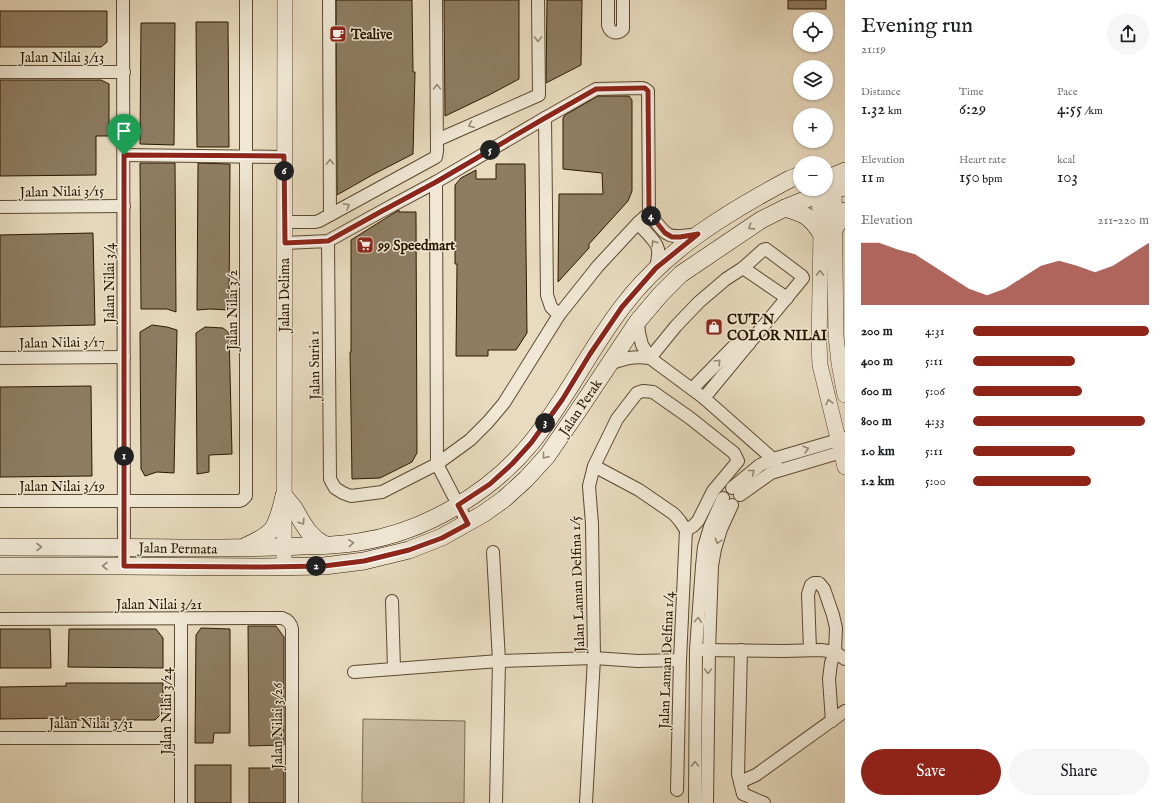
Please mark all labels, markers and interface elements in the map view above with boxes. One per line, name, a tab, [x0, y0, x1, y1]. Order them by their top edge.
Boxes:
map controls	[793, 12, 833, 196]
button: locate	[793, 12, 833, 52]
text: Evening run	[861, 12, 973, 40]
button: share	[1107, 13, 1149, 55]
cafe icon: Tealive	[328, 24, 348, 44]
place label: Tealive	[350, 26, 393, 44]
one-way arrow	[534, 36, 542, 42]
text: 21:19	[861, 41, 886, 58]
street label: Jalan Nilai 3/13	[18, 49, 104, 67]
button: layers	[793, 60, 833, 100]
one-way arrow	[433, 84, 441, 90]
text: Distance	[861, 85, 901, 99]
text: Time	[959, 85, 983, 99]
text: Pace	[1057, 85, 1078, 99]
text: 1.32	[861, 99, 885, 120]
text: 6:29	[959, 99, 986, 120]
text: 4:55	[1057, 99, 1082, 120]
text: km	[885, 104, 902, 118]
text: /km	[1082, 104, 1103, 118]
button: +	[793, 108, 833, 148]
pin	[107, 114, 141, 155]
icon: arrive	[113, 120, 135, 142]
one-way arrow	[468, 120, 476, 128]
pin: 5	[480, 140, 500, 160]
text: 5	[488, 143, 492, 157]
text: Elevation	[861, 153, 905, 167]
text: Heart rate	[959, 153, 1006, 167]
text: kcal	[1057, 153, 1075, 167]
button: −	[793, 156, 833, 196]
one-way arrow	[326, 159, 334, 165]
pin: 6	[274, 161, 294, 181]
text: 6	[282, 164, 286, 178]
text: 11	[861, 167, 874, 188]
text: 150	[959, 167, 980, 188]
text: 103	[1057, 167, 1078, 188]
text: m	[874, 172, 885, 186]
text: bpm	[980, 172, 1003, 186]
street label: Jalan Nilai 3/15	[18, 182, 104, 202]
one-way arrow	[343, 203, 350, 210]
pin: 4	[641, 206, 661, 226]
text: 4	[648, 209, 654, 223]
text: Elevation	[861, 212, 913, 229]
text: 211–220 m	[1097, 212, 1149, 229]
one-way arrow	[748, 222, 755, 230]
supermarket icon: 99 Speedmart	[355, 235, 375, 255]
place label: 99 Speedmart	[377, 237, 455, 255]
one-way arrow	[652, 241, 659, 248]
street label: Jalan Nilai 3/4	[101, 243, 119, 325]
street label: Jalan Delima	[276, 257, 294, 334]
street label: Jalan Nilai 3/2	[224, 269, 242, 352]
one-way arrow	[816, 270, 824, 276]
place label: CUT N COLOR NILAI	[727, 311, 827, 345]
shop icon: CUT N COLOR NILAI	[704, 317, 724, 337]
text: 200 m	[861, 323, 893, 340]
text: 4:31	[925, 323, 945, 340]
street label: Jalan Suria 1	[305, 330, 325, 402]
street label: Jalan Nilai 3/17	[17, 333, 105, 353]
text: 400 m	[861, 353, 893, 370]
text: 5:11	[925, 353, 943, 370]
one-way arrow	[713, 359, 721, 367]
street label: Jalan Perak	[554, 375, 607, 441]
text: 600 m	[861, 383, 892, 400]
text: 5:06	[925, 383, 945, 400]
one-way arrow	[826, 399, 834, 405]
pin: 3	[535, 413, 555, 433]
text: 800 m	[861, 413, 892, 430]
text: 4:33	[925, 413, 945, 430]
text: 3	[543, 416, 547, 430]
text: 1.0 km	[861, 443, 895, 460]
text: 5:11	[925, 443, 943, 460]
one-way arrow	[802, 445, 809, 454]
pin: 1	[114, 446, 134, 466]
text: 1	[122, 449, 126, 463]
one-way arrow	[543, 452, 550, 459]
one-way arrow	[747, 469, 754, 476]
text: 1.2 km	[861, 473, 895, 490]
text: 5:00	[925, 473, 946, 490]
street label: Jalan Nilai 3/19	[17, 478, 105, 496]
street label: Jalan Laman Delfina 1/5	[567, 515, 589, 654]
one-way arrow	[298, 518, 305, 525]
one-way arrow	[714, 538, 723, 545]
street label: Jalan Permata	[136, 539, 219, 559]
one-way arrow	[347, 539, 354, 548]
one-way arrow	[36, 543, 42, 551]
pin: 2	[306, 556, 326, 576]
text: 2	[313, 559, 319, 573]
one-way arrow	[102, 562, 108, 570]
street label: Jalan Laman Delfina 1/4	[656, 591, 678, 731]
street label: Jalan Nilai 3/21	[114, 596, 202, 614]
one-way arrow	[694, 617, 703, 623]
street label: Jalan Nilai 3/24	[158, 667, 176, 757]
one-way arrow	[704, 668, 713, 674]
street label: Jalan Nilai 3/26	[269, 682, 287, 771]
street label: Jalan Nilai 3/31	[47, 715, 133, 733]
button: Save	[861, 749, 1001, 795]
button: Share	[1009, 749, 1149, 795]
one-way arrow	[691, 761, 699, 767]

